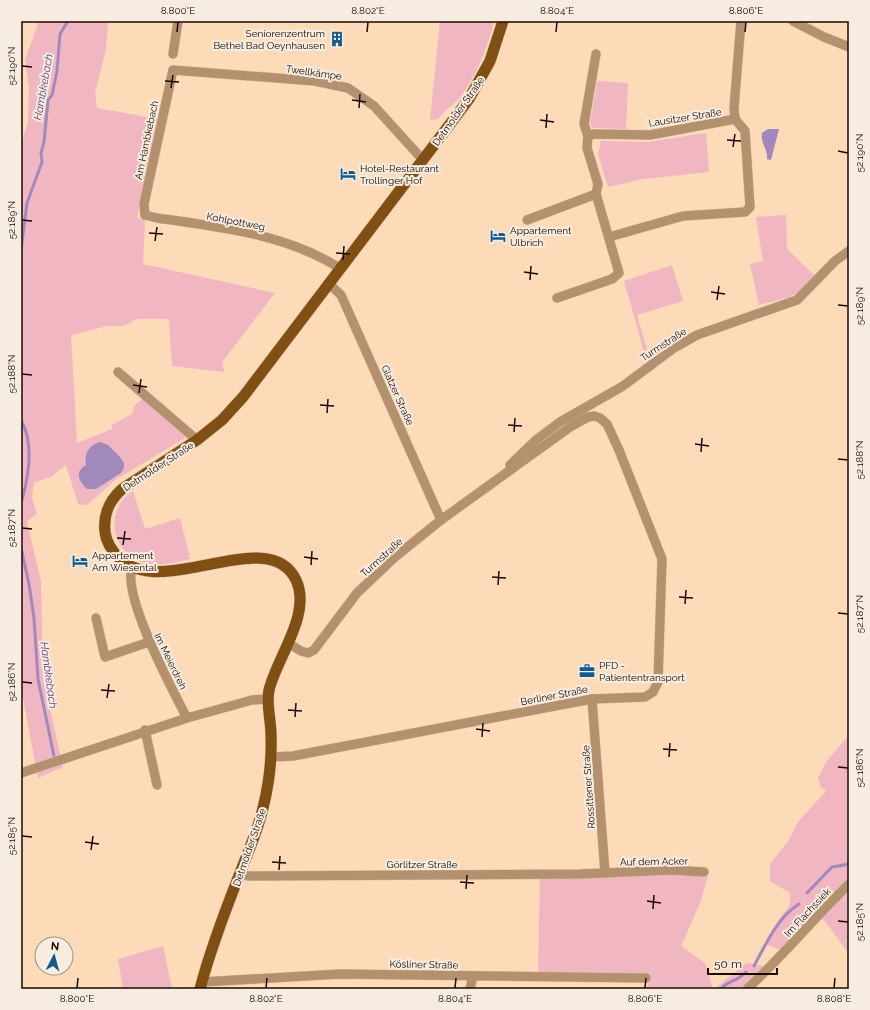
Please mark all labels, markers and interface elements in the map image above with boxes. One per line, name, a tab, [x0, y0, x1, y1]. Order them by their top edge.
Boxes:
text: 8.800°E	[161, 5, 195, 16]
text: 8.802°E	[351, 5, 385, 16]
text: 8.804°E	[540, 5, 574, 16]
text: 8.806°E	[729, 5, 763, 16]
place label: Seniorenzentrum Bethel Bad Oeynhausen	[213, 28, 325, 51]
building icon: Seniorenzentrum Bethel Bad Oeynhausen	[328, 30, 346, 48]
text: 52.190°N	[6, 47, 17, 86]
water label: Hambkebach	[31, 53, 56, 121]
street label: Twellkämpe	[285, 63, 343, 82]
street label: Detmolder Straße	[430, 75, 486, 148]
street label: Am Hambkebach	[133, 99, 160, 181]
street label: Lausitzer Straße	[648, 106, 722, 129]
text: 52.190°N	[854, 134, 865, 173]
place label: Hotel-Restaurant Trollinger Hof	[360, 163, 440, 186]
hotel icon: Hotel-Restaurant Trollinger Hof	[339, 165, 357, 183]
text: 52.189°N	[6, 201, 17, 239]
street label: Kohlpottweg	[206, 210, 266, 233]
place label: Appartement Ulbrich	[510, 225, 572, 248]
hotel icon: Appartement Ulbrich	[489, 227, 507, 245]
text: 52.189°N	[854, 287, 865, 325]
street label: Turmstraße	[638, 325, 688, 363]
text: 52.188°N	[6, 354, 17, 394]
street label: Glatzer Straße	[379, 363, 416, 427]
street label: Detmolder Straße	[121, 439, 196, 493]
text: 52.188°N	[854, 440, 865, 480]
text: 52.187°N	[6, 509, 17, 547]
street label: Turmstraße	[358, 536, 405, 579]
place label: Appartement Am Wiesental	[92, 550, 157, 573]
hotel icon: Appartement Am Wiesental	[71, 552, 89, 570]
text: 52.187°N	[854, 595, 865, 633]
street label: Im Meierdreh	[152, 631, 189, 691]
water label: Hambkebach	[37, 641, 60, 709]
place label: PFD - Patiententransport	[599, 660, 685, 683]
text: 52.186°N	[6, 662, 17, 702]
office icon: PFD - Patiententransport	[578, 662, 596, 680]
street label: Berliner Straße	[520, 684, 589, 707]
street label: Rossittener Straße	[580, 745, 597, 829]
text: 52.186°N	[854, 748, 865, 788]
street label: Detmolder Straße	[231, 807, 268, 888]
text: 52.185°N	[6, 817, 17, 855]
street label: Auf dem Acker	[620, 855, 689, 868]
street label: Görlitzer Straße	[386, 859, 458, 870]
street label: Im Flachssiek	[782, 885, 833, 939]
text: 52.185°N	[854, 903, 865, 941]
north arrow	[34, 936, 74, 976]
text: N	[50, 940, 60, 953]
scale bar	[708, 950, 777, 976]
text: 50 m	[714, 957, 742, 971]
street label: Kösliner Straße	[389, 958, 459, 971]
text: 8.800°E	[60, 993, 94, 1004]
text: 8.802°E	[249, 993, 283, 1004]
text: 8.804°E	[438, 993, 472, 1004]
text: 8.806°E	[628, 993, 662, 1004]
text: 8.808°E	[817, 993, 851, 1004]

